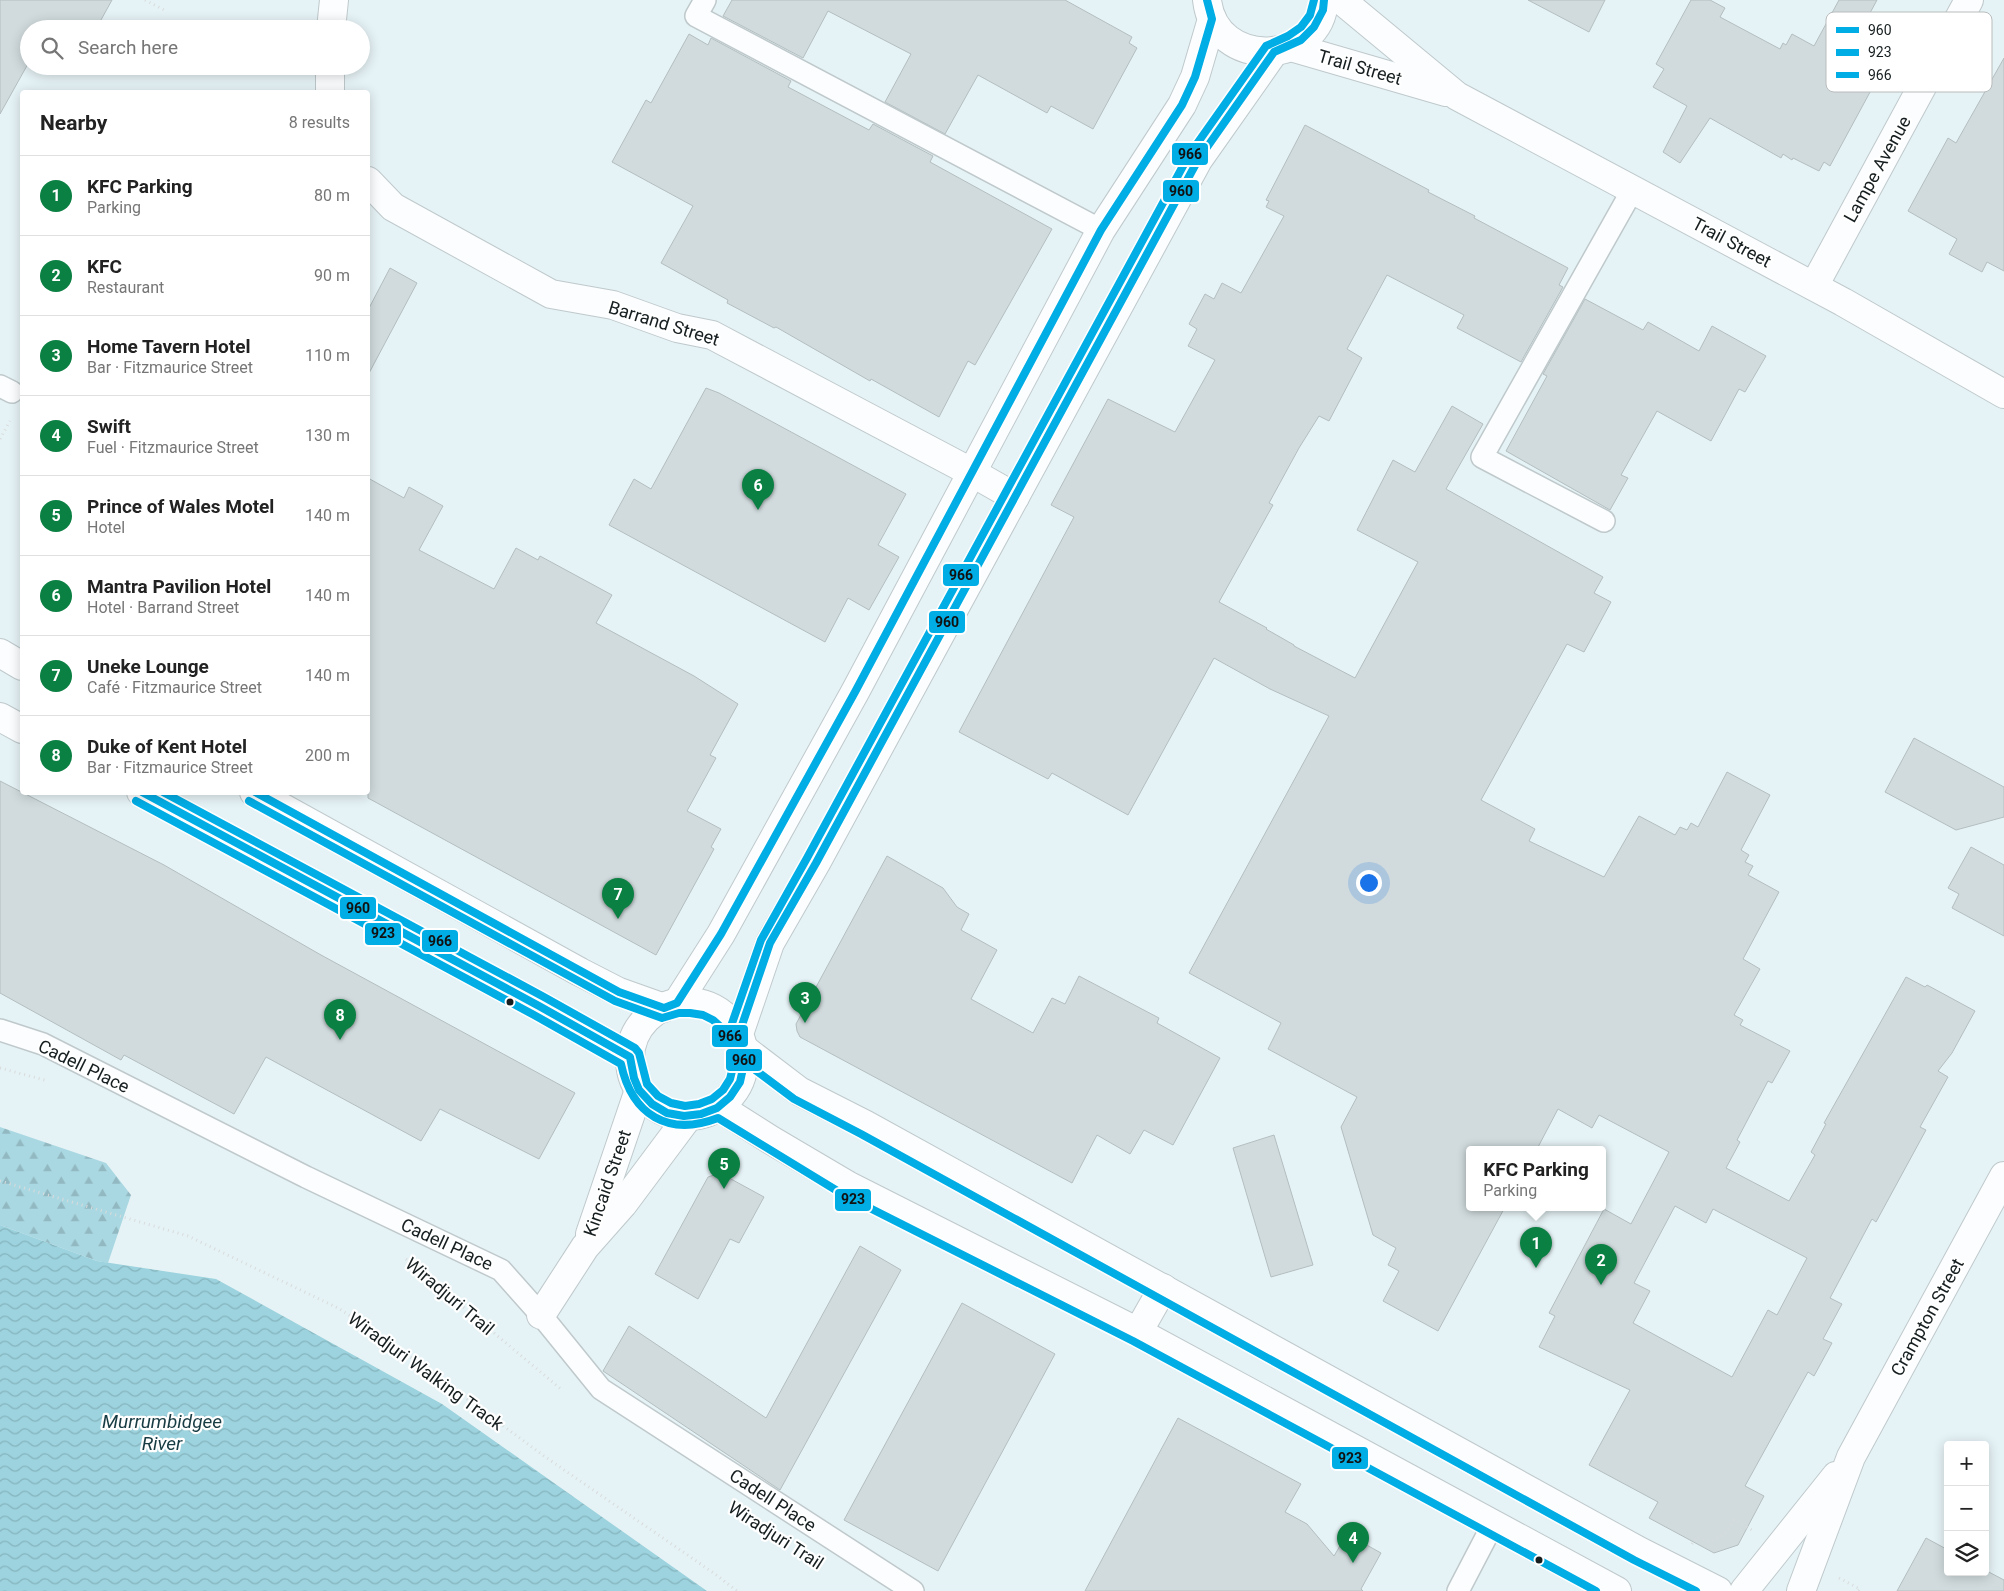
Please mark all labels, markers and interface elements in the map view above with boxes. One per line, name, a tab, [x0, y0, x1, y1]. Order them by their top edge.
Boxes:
legend	[1826, 12, 1992, 92]
search box	[20, 20, 370, 75]
text: 960	[1868, 22, 1892, 38]
icon: search	[38, 34, 66, 62]
text: Search here	[78, 36, 178, 59]
text: 923	[1868, 44, 1892, 60]
street label: Trail Street	[1316, 45, 1404, 89]
text: 966	[1868, 67, 1892, 83]
text: Nearby	[40, 111, 107, 135]
street label: Lampe Avenue	[1839, 112, 1915, 226]
text: 8 results	[289, 113, 350, 132]
line badge: 966	[1171, 142, 1209, 166]
text: 966	[1178, 146, 1202, 162]
text: KFC Parking	[87, 175, 193, 198]
line badge: 960	[1162, 179, 1200, 203]
text: 960	[1169, 183, 1193, 199]
text: 1	[51, 186, 61, 205]
text: 80 m	[314, 186, 350, 205]
text: Parking	[87, 198, 141, 217]
street label: Trail Street	[1689, 212, 1775, 272]
text: KFC	[87, 255, 122, 278]
text: 2	[51, 266, 61, 285]
text: 90 m	[314, 266, 350, 285]
text: Restaurant	[87, 278, 164, 297]
street label: Barrand Street	[606, 296, 722, 350]
text: Home Tavern Hotel	[87, 335, 250, 358]
text: 3	[51, 346, 61, 365]
text: 110 m	[305, 346, 350, 365]
text: Bar · Fitzmaurice Street	[87, 358, 253, 377]
text: Swift	[87, 415, 131, 438]
text: 4	[51, 426, 61, 445]
text: 130 m	[305, 426, 350, 445]
text: Fuel · Fitzmaurice Street	[87, 438, 259, 457]
pin: 6	[742, 469, 774, 510]
text: Prince of Wales Motel	[87, 495, 274, 518]
text: 5	[51, 506, 61, 525]
text: 140 m	[305, 506, 350, 525]
text: Hotel	[87, 518, 125, 537]
line badge: 966	[942, 563, 980, 587]
text: 966	[949, 567, 973, 583]
text: Mantra Pavilion Hotel	[87, 575, 271, 598]
text: 6	[51, 586, 61, 605]
text: 140 m	[305, 586, 350, 605]
text: Hotel · Barrand Street	[87, 598, 239, 617]
line badge: 960	[928, 610, 966, 634]
text: 960	[935, 614, 959, 630]
text: Uneke Lounge	[87, 655, 209, 678]
text: 7	[51, 666, 61, 685]
text: 140 m	[305, 666, 350, 685]
text: Café · Fitzmaurice Street	[87, 678, 262, 697]
text: Duke of Kent Hotel	[87, 735, 247, 758]
text: 8	[51, 746, 61, 765]
text: 200 m	[305, 746, 350, 765]
text: Bar · Fitzmaurice Street	[87, 758, 253, 777]
your location	[1356, 870, 1382, 896]
pin: 7	[602, 878, 634, 919]
line badge: 960	[339, 896, 377, 920]
text: 960	[346, 900, 370, 916]
line badge: 923	[364, 922, 402, 946]
text: 923	[371, 925, 395, 941]
line badge: 966	[421, 929, 459, 953]
text: 966	[428, 933, 452, 949]
pin: 3	[789, 982, 821, 1023]
unlabelled marker	[505, 997, 515, 1007]
pin: 8	[324, 999, 356, 1040]
line badge: 966	[711, 1024, 749, 1048]
text: 966	[718, 1028, 742, 1044]
street label: Cadell Place	[35, 1035, 133, 1097]
line badge: 960	[725, 1048, 763, 1072]
text: 960	[732, 1052, 756, 1068]
street label: Kincaid Street	[579, 1127, 635, 1239]
popup	[1466, 1146, 1606, 1211]
pin: 5	[708, 1148, 740, 1189]
text: KFC Parking	[1483, 1158, 1589, 1181]
text: Parking	[1483, 1181, 1537, 1200]
line badge: 923	[834, 1188, 872, 1212]
text: 923	[841, 1191, 865, 1207]
street label: Cadell Place	[398, 1214, 496, 1274]
pin: 1	[1520, 1227, 1552, 1268]
pin: 2	[1585, 1244, 1617, 1285]
street label: Wiradjuri Trail	[401, 1253, 499, 1339]
street label: Crampton Street	[1886, 1255, 1968, 1379]
street label: Wiradjuri Walking Track	[344, 1308, 508, 1435]
water label: Murrumbidgee River	[102, 1410, 222, 1455]
map controls	[1944, 1441, 1989, 1576]
button: +	[1944, 1441, 1989, 1486]
line badge: 923	[1331, 1446, 1369, 1470]
text: 923	[1338, 1450, 1362, 1466]
street label: Cadell Place	[726, 1464, 820, 1536]
button: −	[1944, 1486, 1989, 1531]
street label: Wiradjuri Trail	[724, 1496, 828, 1574]
pin: 4	[1337, 1522, 1369, 1563]
button: layers	[1944, 1531, 1989, 1576]
unlabelled marker	[1534, 1555, 1544, 1565]

